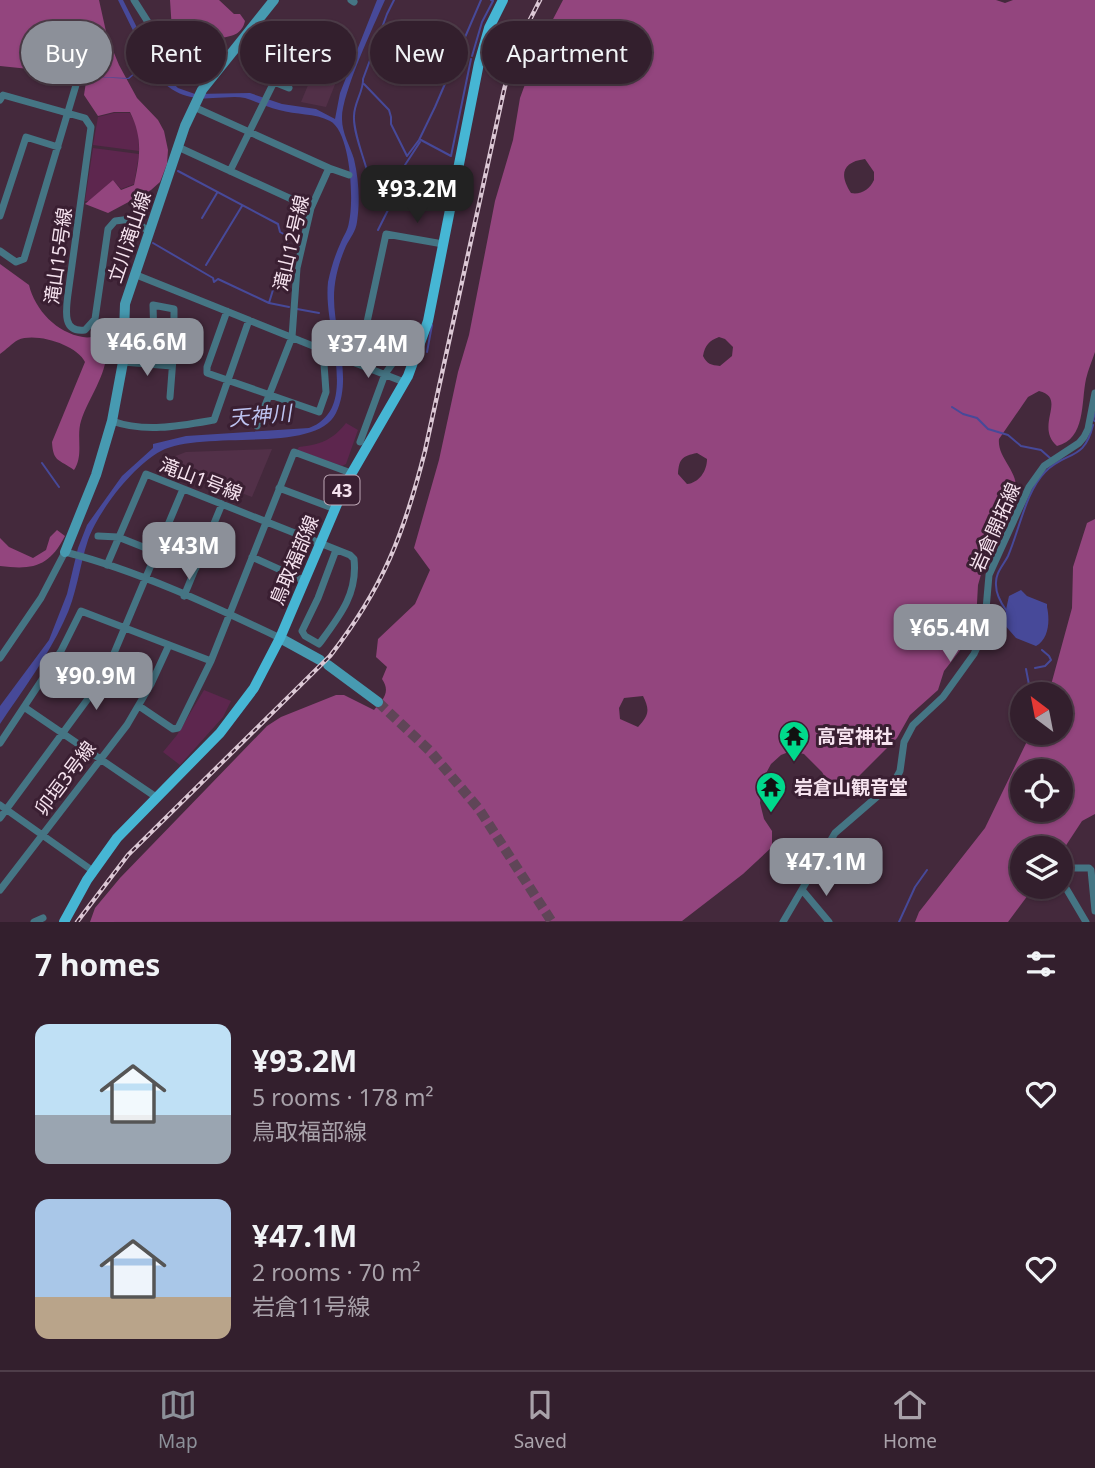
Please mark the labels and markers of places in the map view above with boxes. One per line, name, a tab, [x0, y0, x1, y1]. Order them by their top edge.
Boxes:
pin: ¥93.2M	[360, 166, 474, 225]
pin: ¥46.6M	[90, 318, 204, 378]
pin: ¥37.4M	[311, 320, 425, 380]
pin: ¥43M	[148, 522, 230, 582]
pin: ¥65.4M	[893, 604, 1007, 664]
pin: ¥90.9M	[39, 652, 153, 712]
temple icon: 高宮神社	[777, 719, 811, 763]
place label: 高宮神社	[817, 723, 893, 749]
temple icon: 岩倉山観音堂	[754, 770, 788, 814]
place label: 岩倉山観音堂	[794, 774, 908, 800]
pin: ¥47.1M	[769, 838, 883, 898]

